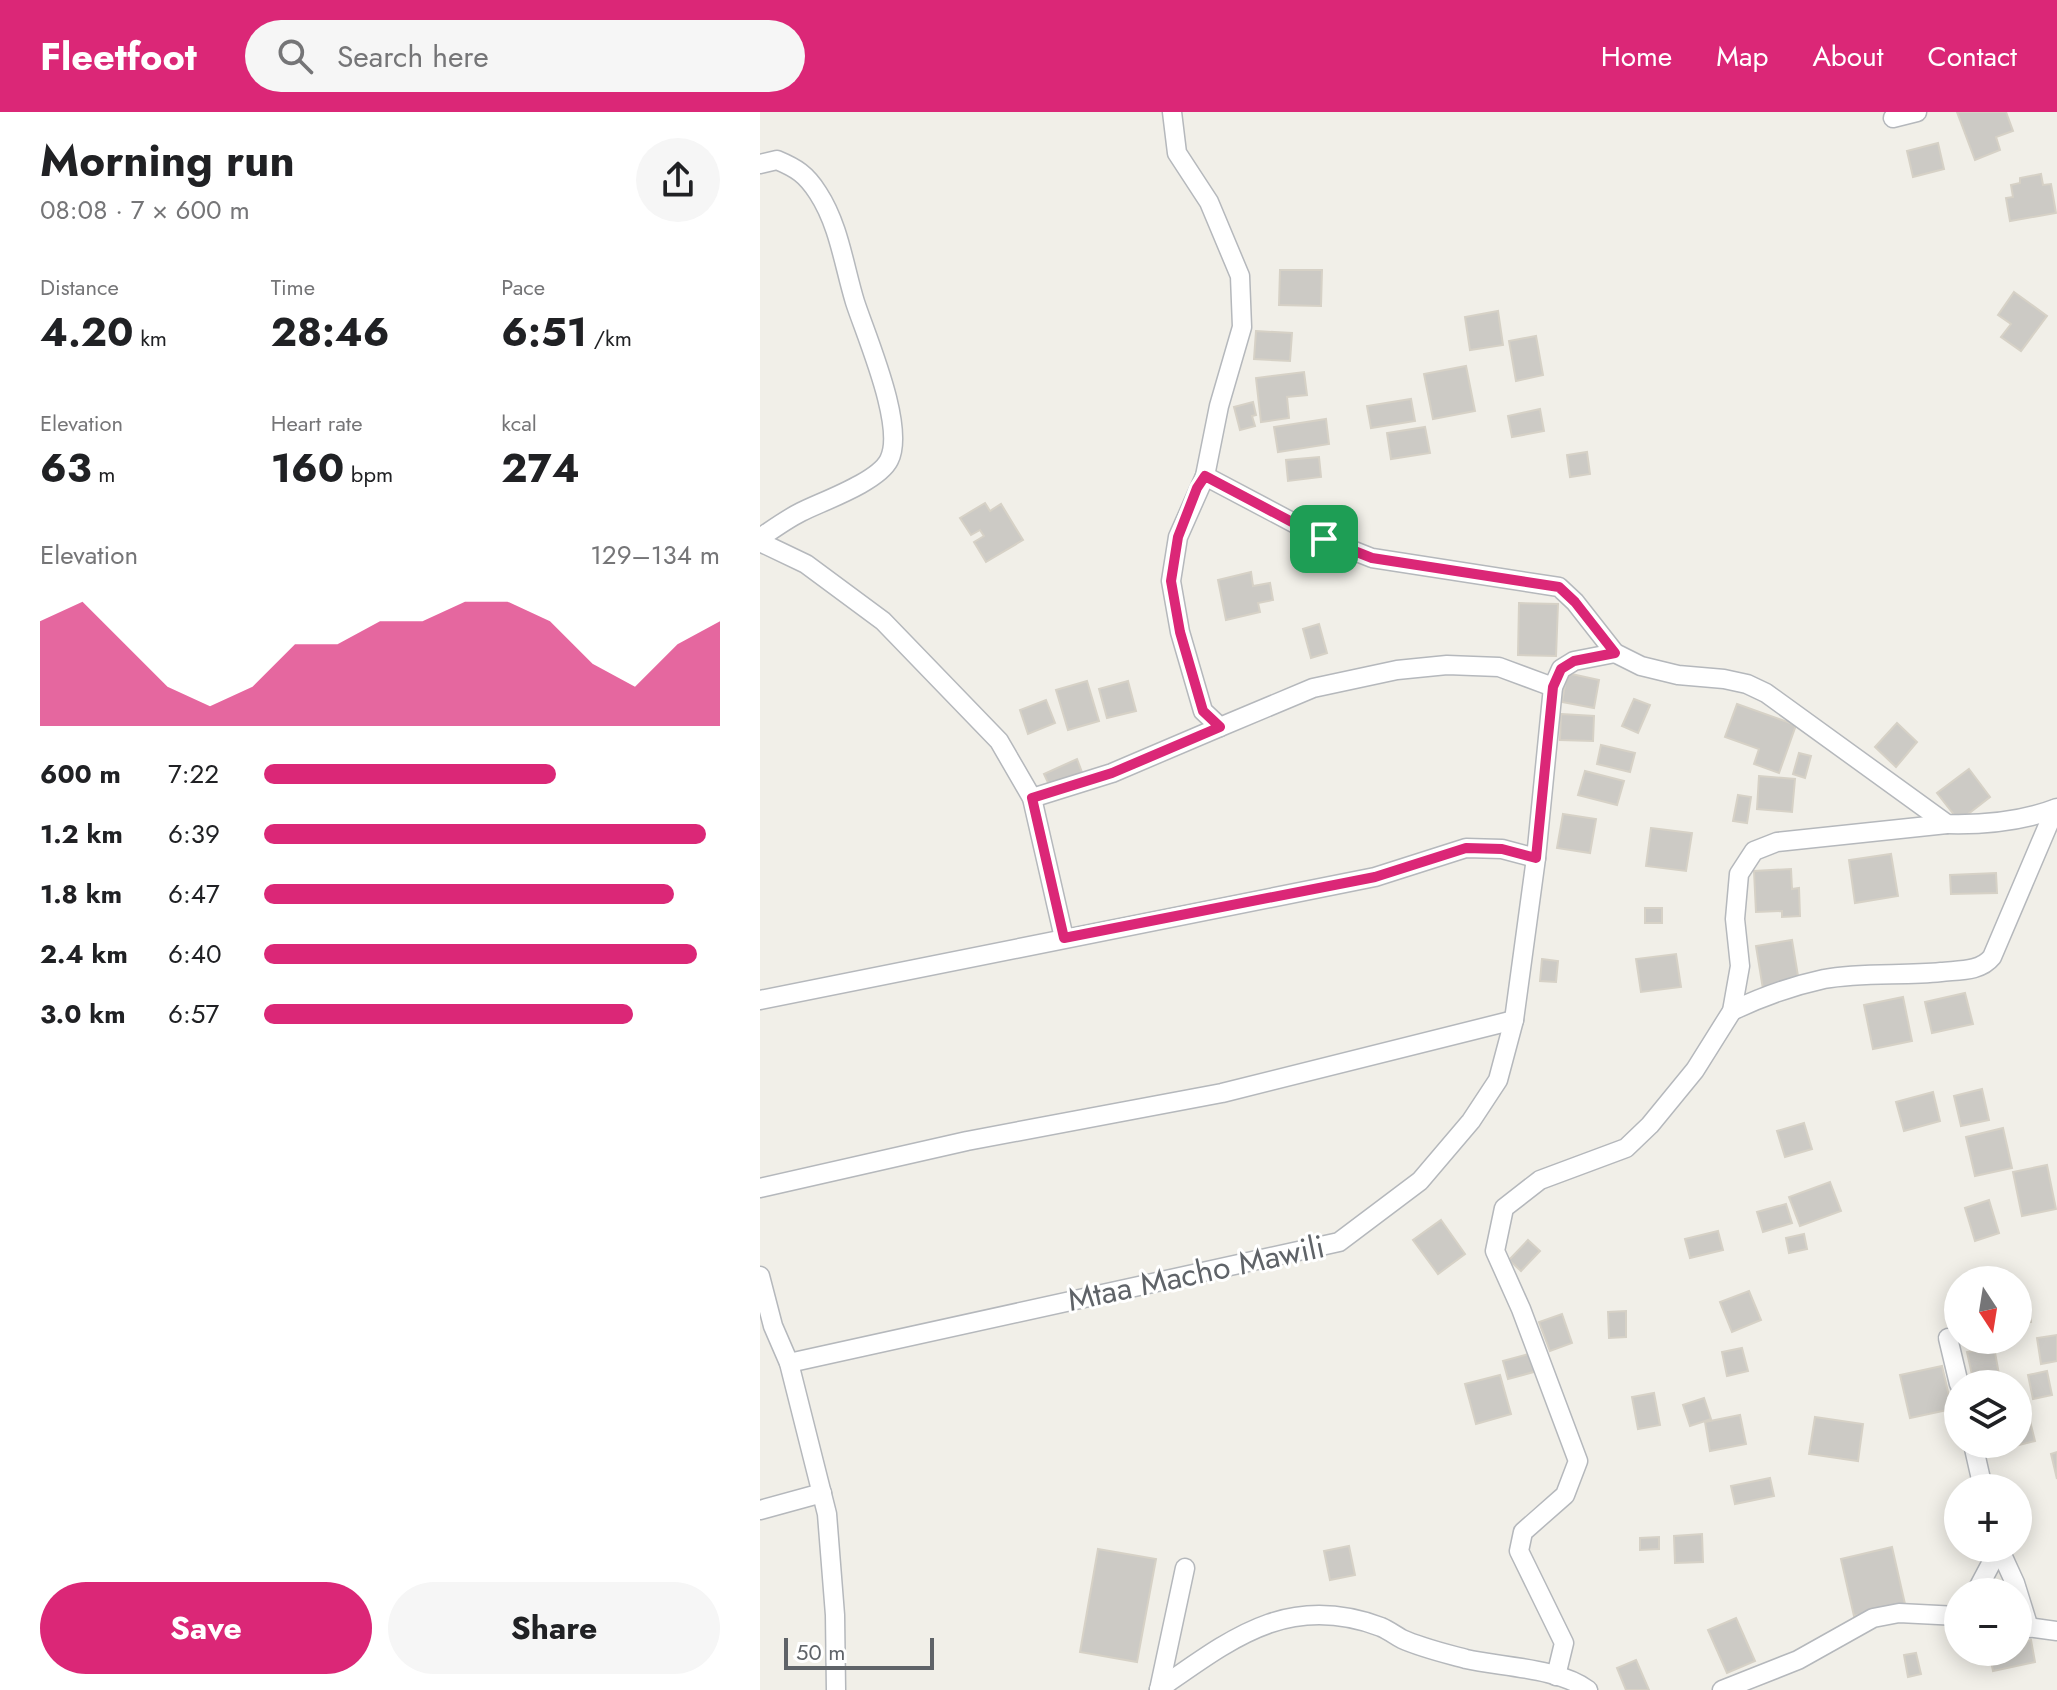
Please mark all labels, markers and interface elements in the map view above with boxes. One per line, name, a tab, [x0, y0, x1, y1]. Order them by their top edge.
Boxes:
search box	[245, 20, 805, 92]
text: Fleetfoot	[40, 29, 197, 84]
icon: search	[273, 34, 317, 78]
text: Search here	[337, 35, 489, 78]
text: Home	[1601, 36, 1672, 77]
text: Map	[1716, 36, 1768, 77]
text: About	[1812, 36, 1884, 77]
text: Contact	[1928, 36, 2017, 77]
text: Morning run	[40, 129, 295, 193]
button: share	[636, 138, 720, 222]
text: 08:08 · 7 × 600 m	[40, 191, 250, 229]
text: Distance	[40, 271, 119, 303]
text: Time	[271, 271, 315, 303]
text: Pace	[501, 271, 545, 303]
text: 4.20	[40, 303, 134, 361]
text: 28:46	[271, 303, 390, 361]
text: 6:51	[501, 303, 587, 361]
text: km	[134, 322, 167, 354]
text: /km	[587, 322, 632, 354]
text: Elevation	[40, 407, 123, 439]
text: Heart rate	[271, 407, 362, 439]
text: kcal	[501, 407, 537, 439]
text: 63	[40, 439, 92, 497]
text: 160	[271, 439, 344, 497]
text: 274	[501, 439, 580, 497]
text: m	[92, 458, 115, 490]
text: bpm	[344, 458, 393, 490]
pin	[1290, 505, 1358, 573]
icon: arrive	[1302, 517, 1346, 561]
text: Elevation	[40, 536, 138, 574]
text: 129–134 m	[590, 536, 720, 574]
text: 600 m	[40, 755, 121, 793]
text: 7:22	[168, 755, 219, 793]
text: 1.2 km	[40, 815, 123, 853]
text: 6:39	[168, 815, 220, 853]
text: 1.8 km	[40, 875, 122, 913]
text: 6:47	[168, 875, 220, 913]
text: 2.4 km	[40, 935, 128, 973]
text: 6:40	[168, 935, 222, 973]
text: 3.0 km	[40, 995, 125, 1033]
text: 6:57	[168, 995, 219, 1033]
street label: Mtaa Macho Mawili	[1063, 1223, 1329, 1323]
north arrow	[1944, 1266, 2032, 1354]
map controls	[1944, 1266, 2032, 1666]
button: layers	[1944, 1370, 2032, 1458]
button: +	[1944, 1474, 2032, 1562]
button: −	[1944, 1578, 2032, 1666]
button: Save	[40, 1582, 372, 1674]
button: Share	[388, 1582, 720, 1674]
scale bar	[784, 1634, 934, 1670]
text: 50 m	[796, 1636, 845, 1668]

